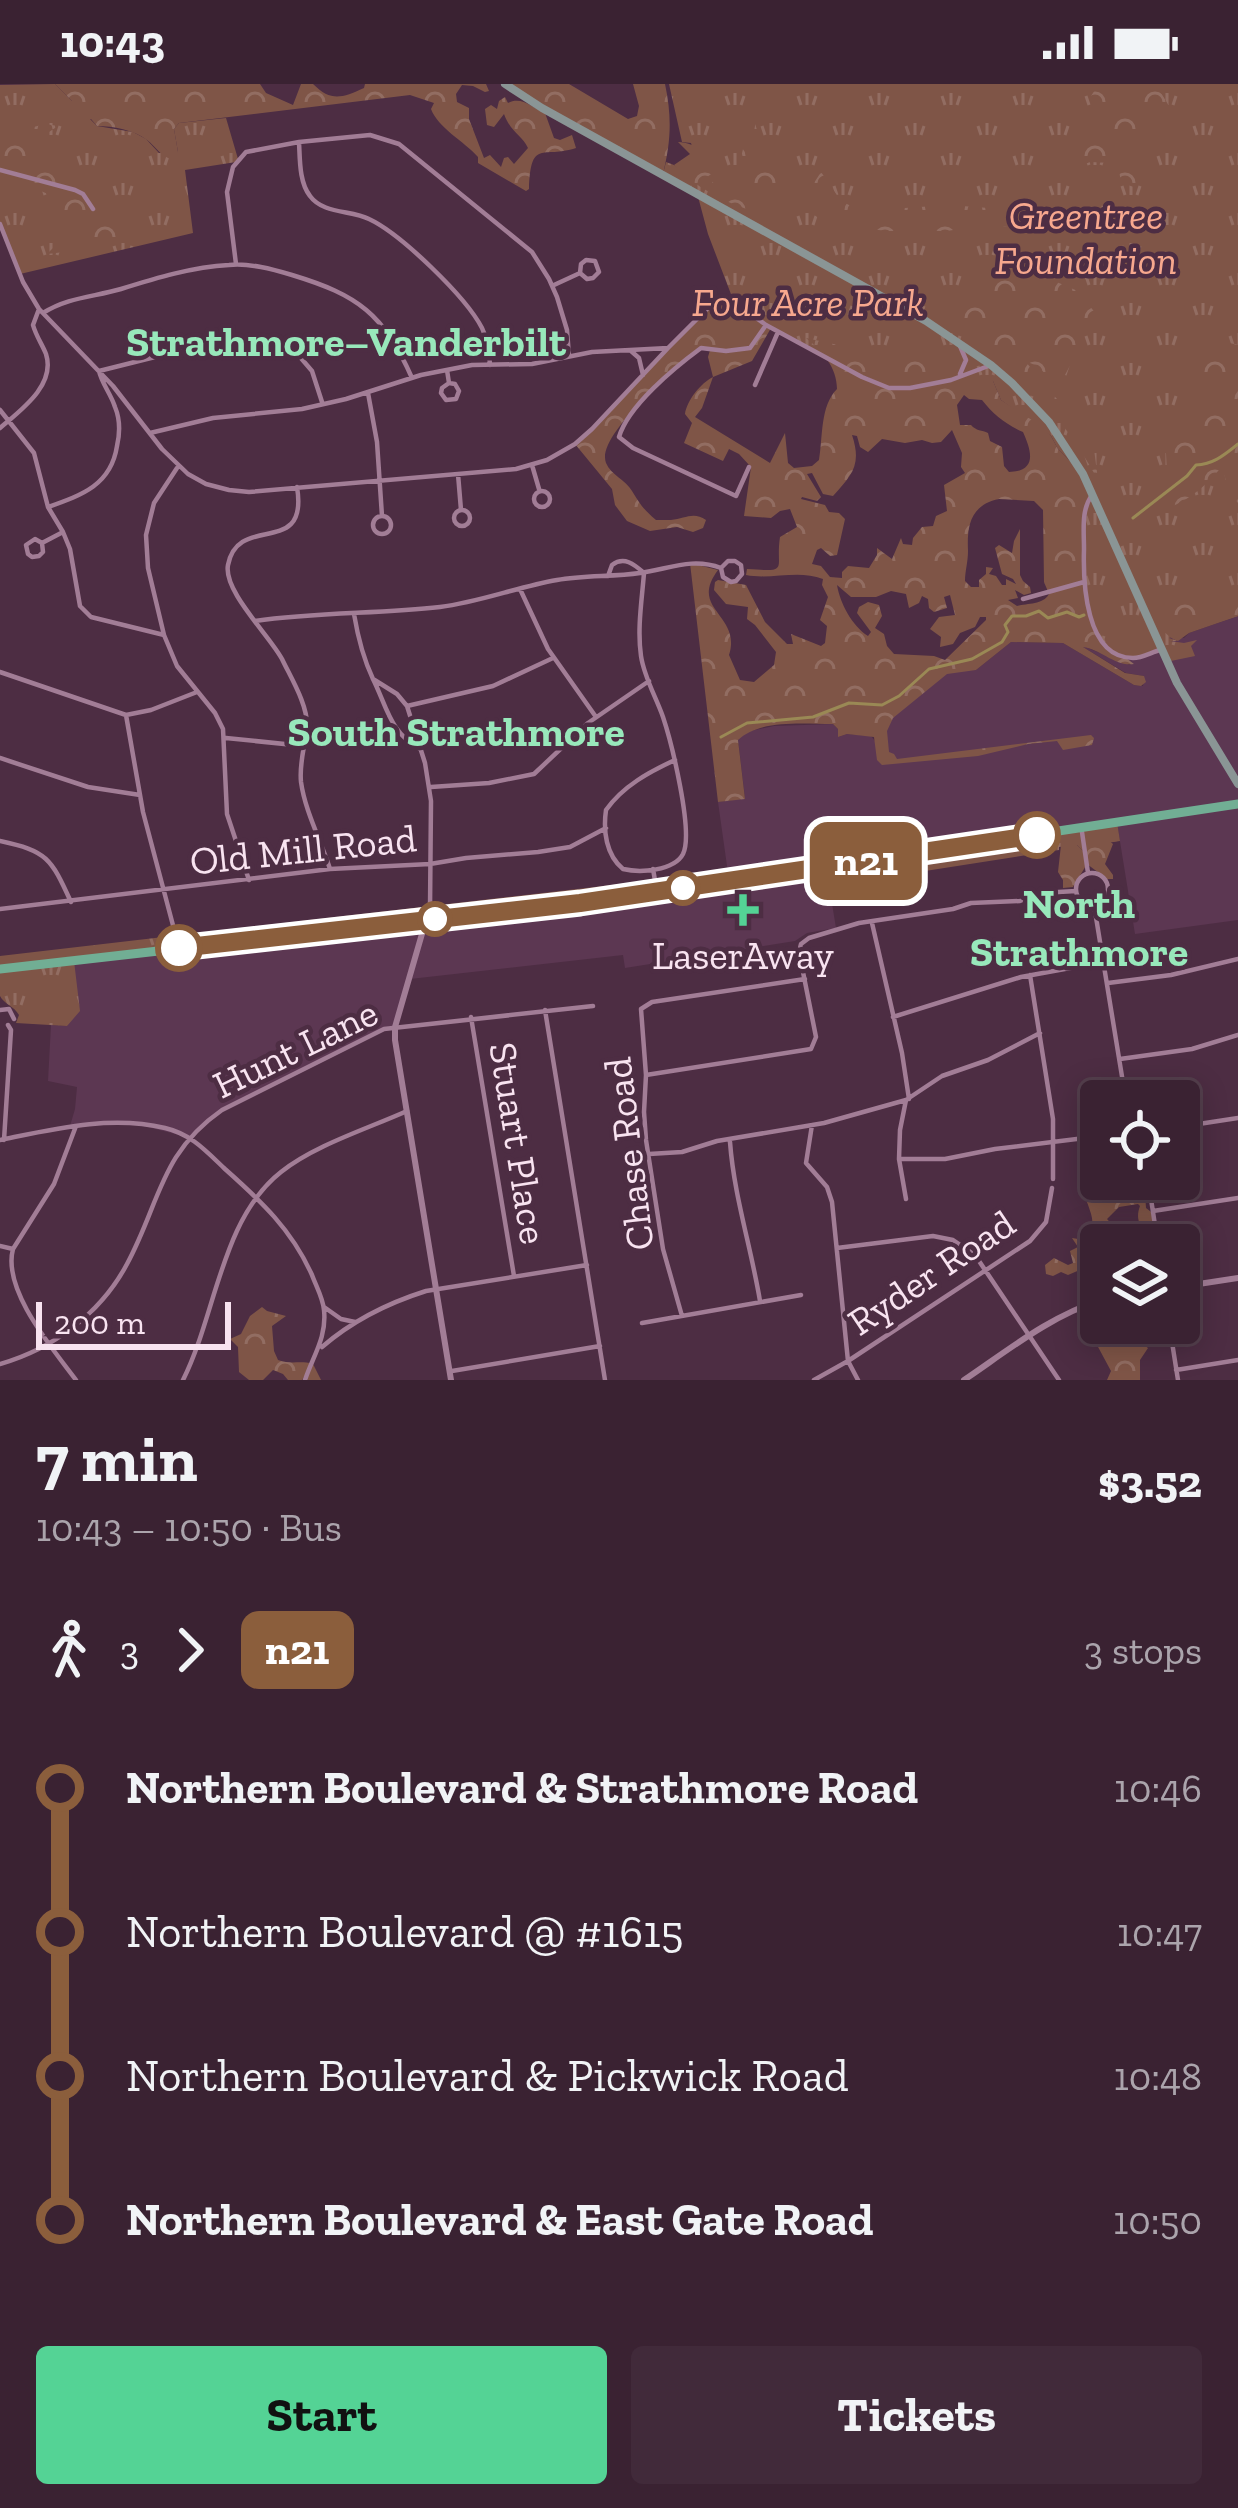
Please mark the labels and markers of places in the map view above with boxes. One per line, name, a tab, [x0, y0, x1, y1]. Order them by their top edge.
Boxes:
unlabelled marker	[1015, 813, 1059, 857]
unlabelled marker	[667, 872, 699, 904]
marker: LaserAway	[727, 894, 759, 926]
unlabelled marker	[419, 903, 451, 935]
unlabelled marker	[157, 926, 201, 970]
place label: LaserAway	[652, 932, 834, 979]

